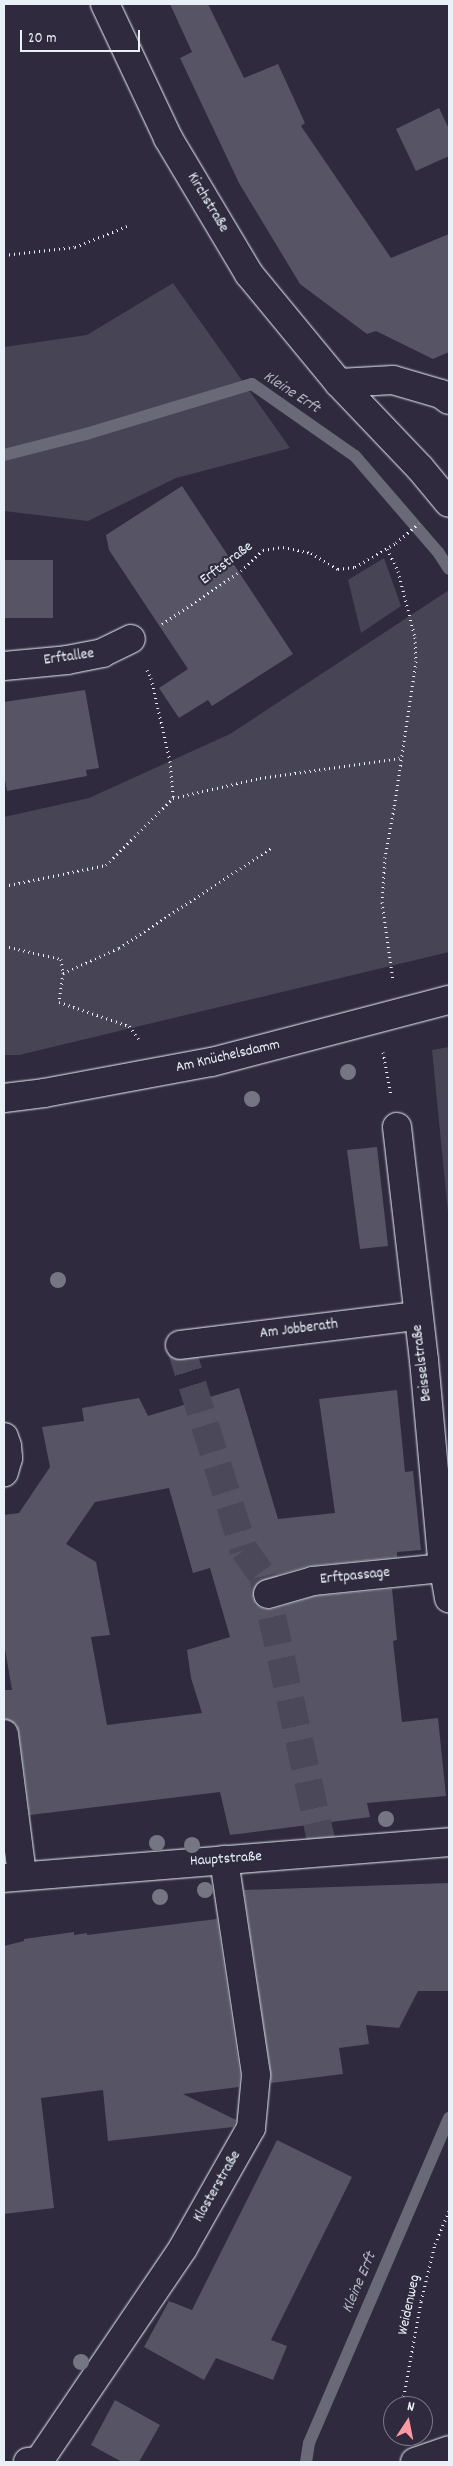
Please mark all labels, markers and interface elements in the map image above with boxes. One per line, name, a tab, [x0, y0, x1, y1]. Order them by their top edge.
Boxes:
scale bar	[22, 20, 142, 52]
text: 20 m	[28, 28, 56, 50]
street label: Kirchstraße	[182, 170, 232, 236]
water label: Kleine Erft	[259, 368, 323, 418]
street label: Erftstraße	[197, 538, 257, 590]
street label: Erftallee	[43, 646, 95, 670]
street label: Am Knüchelsdamm	[174, 1036, 282, 1078]
street label: Am Jobberath	[259, 1316, 339, 1344]
street label: Beisselstraße	[409, 1323, 437, 1403]
street label: Erftpassage	[319, 1564, 391, 1590]
street label: Hauptstraße	[190, 1849, 262, 1871]
street label: Klosterstraße	[190, 2148, 246, 2226]
water label: Kleine Erft	[339, 2250, 381, 2316]
street label: Weidenweg	[395, 2273, 425, 2337]
north arrow	[383, 2396, 433, 2446]
text: N	[405, 2397, 416, 2418]

